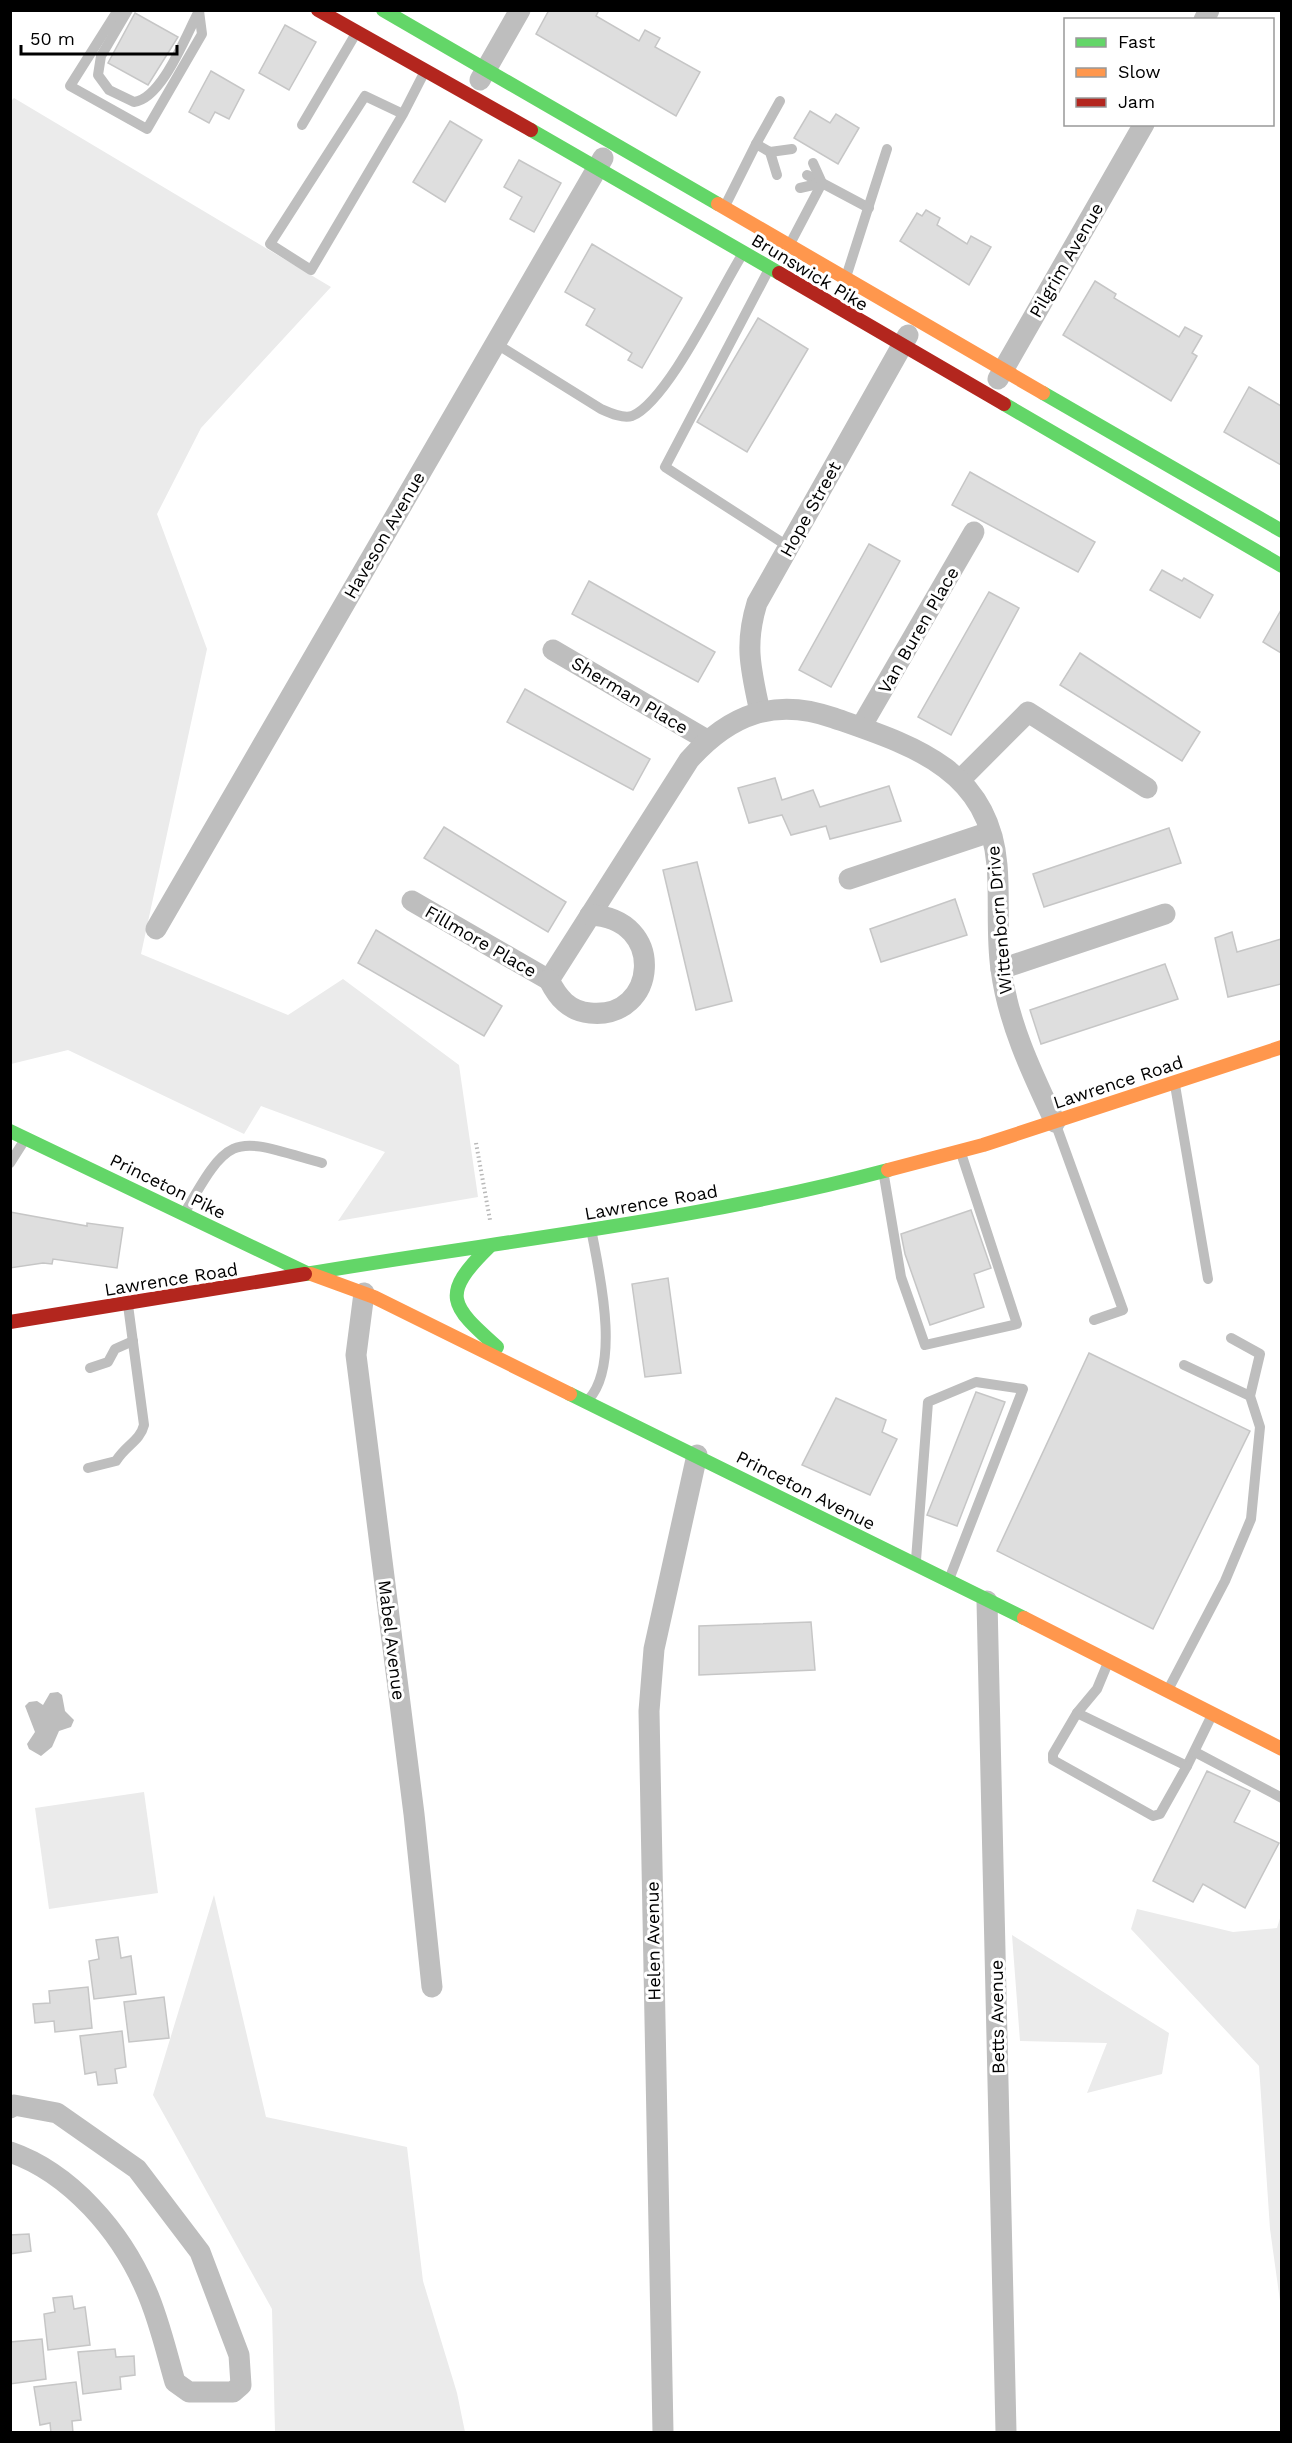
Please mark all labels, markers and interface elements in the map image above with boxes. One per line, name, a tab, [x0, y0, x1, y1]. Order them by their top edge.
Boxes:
scale bar	[21, 18, 177, 56]
legend	[1064, 18, 1274, 126]
text: 50 m	[30, 28, 75, 49]
text: Fast	[1118, 31, 1156, 52]
text: Slow	[1118, 61, 1161, 82]
text: Jam	[1118, 91, 1155, 112]
street label: Pilgrim Avenue	[1025, 199, 1107, 321]
street label: Brunswick Pike	[748, 229, 872, 315]
street label: Hope Street	[775, 457, 845, 560]
street label: Haveson Avenue	[339, 468, 429, 602]
street label: Van Buren Place	[873, 563, 963, 697]
street label: Sherman Place	[568, 652, 692, 738]
street label: Wittenborn Drive	[982, 845, 1016, 995]
street label: Fillmore Place	[421, 901, 541, 981]
street label: Lawrence Road	[1051, 1051, 1185, 1113]
street label: Princeton Pike	[107, 1149, 229, 1223]
street label: Lawrence Road	[583, 1180, 719, 1224]
street label: Lawrence Road	[103, 1258, 239, 1300]
street label: Princeton Avenue	[733, 1446, 879, 1534]
street label: Mabel Avenue	[374, 1579, 410, 1701]
street label: Helen Avenue	[641, 1881, 665, 2001]
street label: Betts Avenue	[986, 1960, 1008, 2074]

